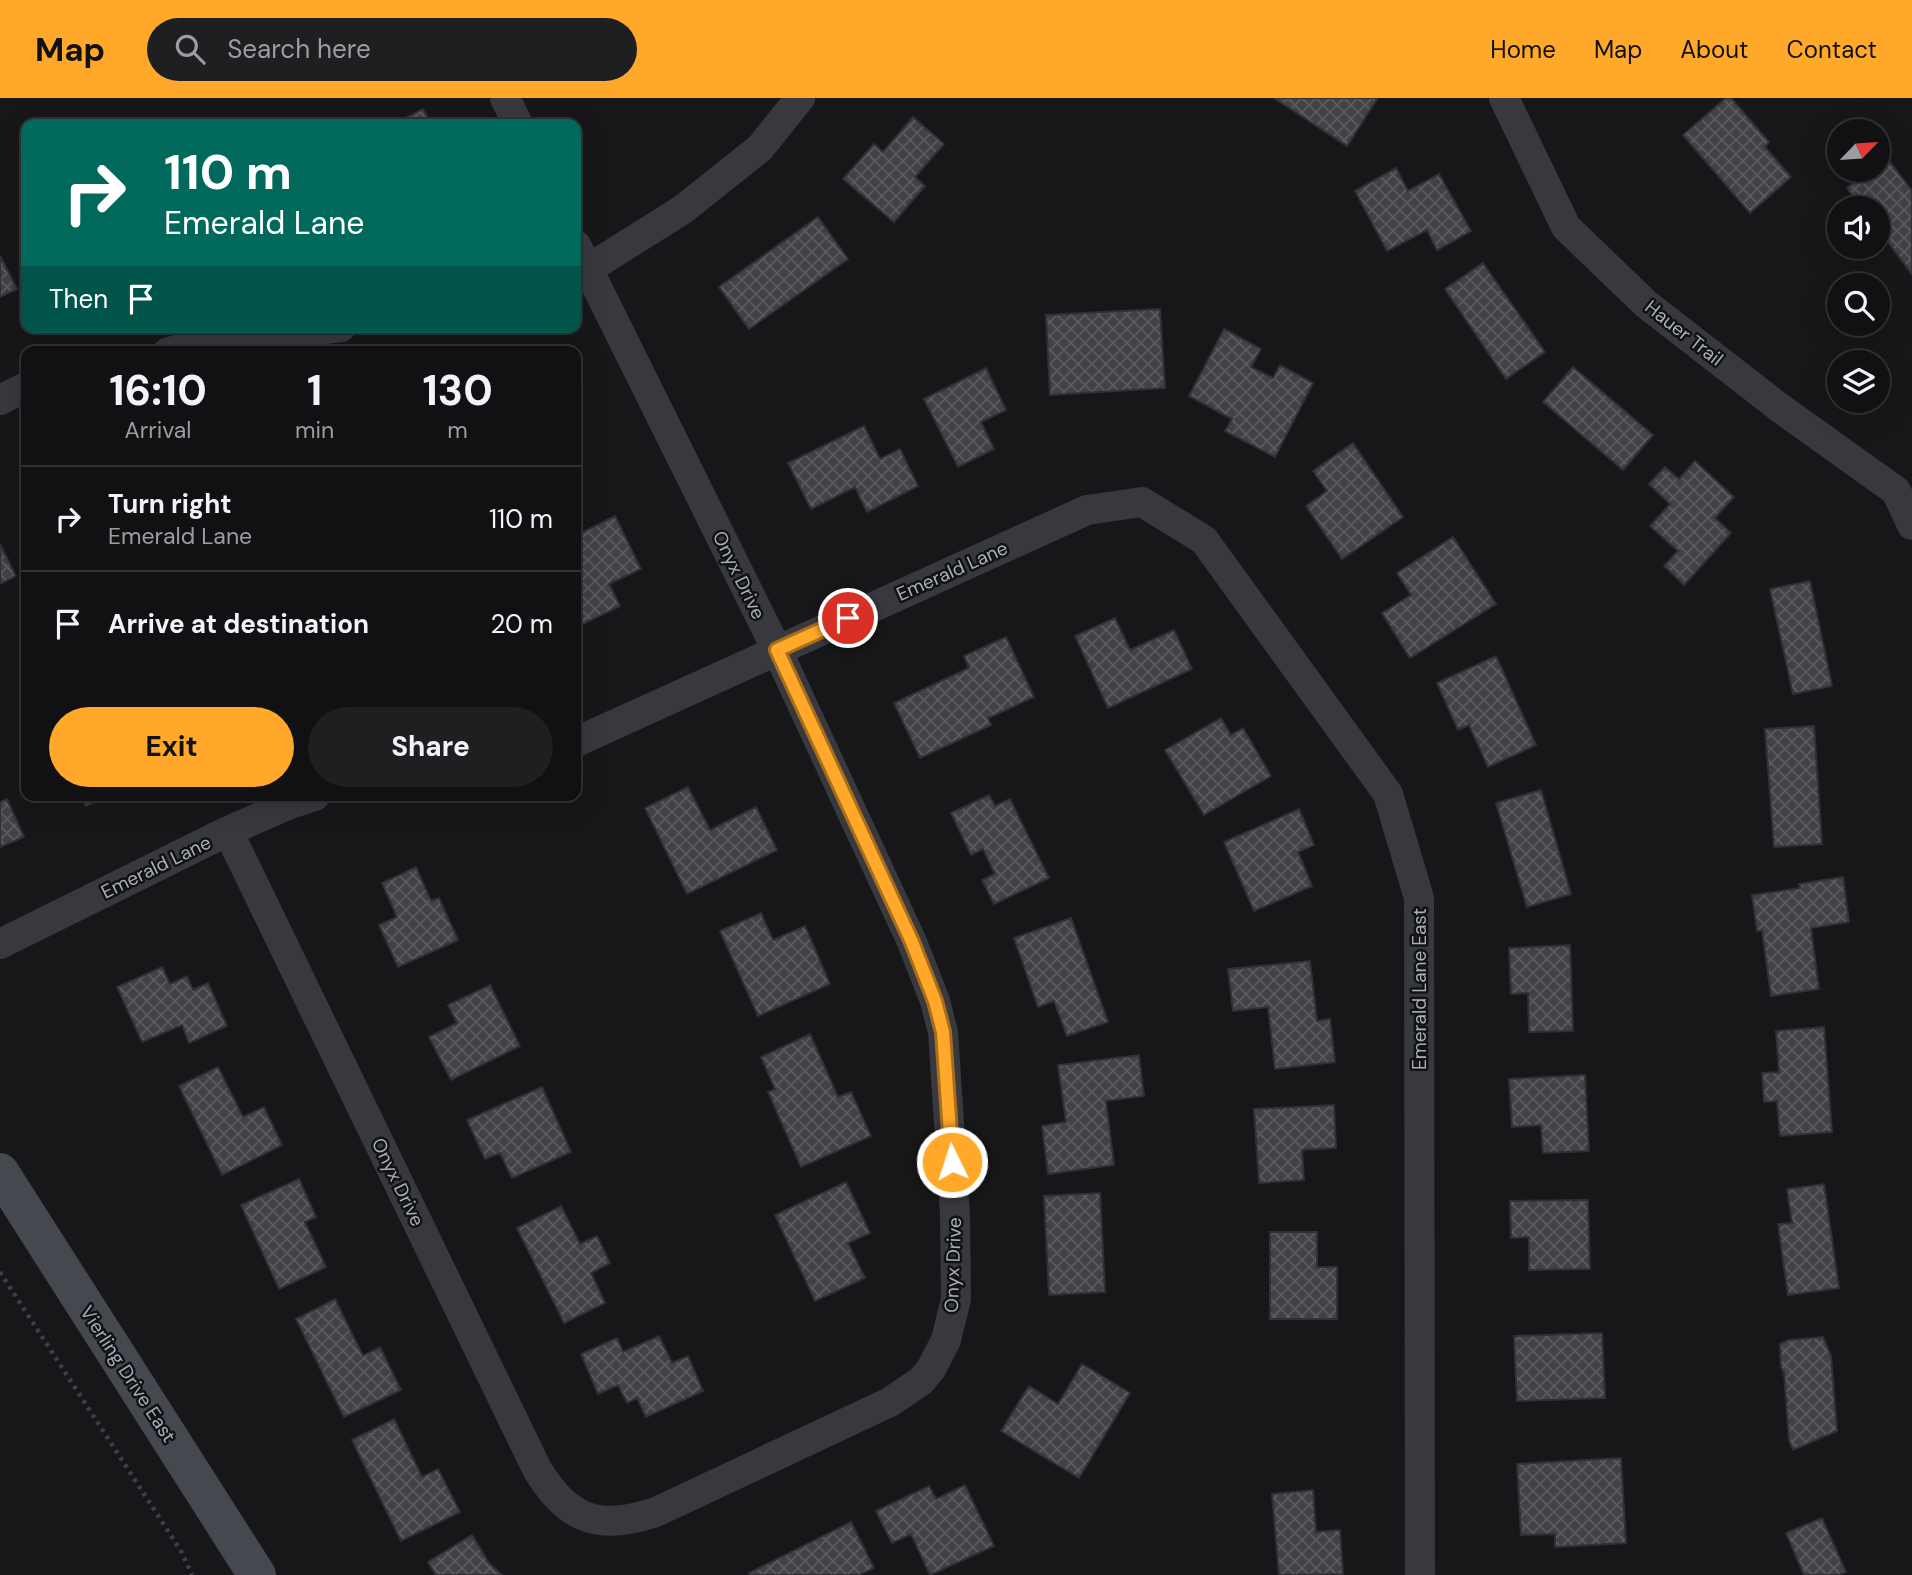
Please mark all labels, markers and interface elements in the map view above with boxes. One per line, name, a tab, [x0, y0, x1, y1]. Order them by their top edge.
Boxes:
search box	[147, 18, 637, 81]
text: Map	[35, 28, 105, 71]
icon: search	[171, 30, 209, 68]
text: Search here	[227, 32, 371, 66]
text: Home	[1490, 34, 1556, 65]
text: Map	[1594, 34, 1642, 65]
text: About	[1680, 34, 1749, 65]
text: Contact	[1787, 34, 1877, 65]
north arrow	[1827, 119, 1890, 182]
map controls	[1827, 119, 1890, 413]
text: 110 m	[164, 140, 292, 204]
icon: right	[49, 147, 140, 238]
button: sound	[1827, 196, 1890, 259]
text: Emerald Lane	[164, 202, 365, 244]
button: search	[1827, 273, 1890, 336]
icon: arrive	[122, 280, 160, 318]
text: Then	[49, 282, 108, 316]
street label: Hauer Trail	[1640, 295, 1728, 371]
button: layers	[1827, 350, 1890, 413]
text: 16:10	[109, 363, 207, 418]
text: 1	[307, 363, 322, 418]
text: 130	[423, 363, 493, 418]
text: Arrival	[125, 415, 192, 445]
text: min	[295, 415, 334, 445]
text: m	[447, 415, 468, 445]
text: Turn right	[108, 487, 232, 521]
icon: right	[49, 500, 87, 538]
text: 110 m	[489, 502, 553, 536]
text: Emerald Lane	[108, 521, 252, 551]
street label: Onyx Drive	[707, 527, 771, 623]
street label: Emerald Lane	[893, 535, 1011, 607]
pin	[818, 588, 878, 648]
icon: arrive	[829, 599, 867, 637]
icon: arrive	[49, 605, 87, 643]
text: Arrive at destination	[108, 607, 369, 641]
text: 20 m	[490, 607, 553, 641]
button: Exit	[49, 707, 294, 787]
button: Share	[308, 707, 553, 787]
street label: Emerald Lane	[97, 830, 215, 904]
street label: Emerald Lane East	[1407, 908, 1432, 1070]
position arrow	[915, 1125, 989, 1199]
street label: Onyx Drive	[366, 1134, 430, 1230]
street label: Onyx Drive	[939, 1217, 967, 1313]
street label: Vierling Drive East	[74, 1301, 182, 1447]

